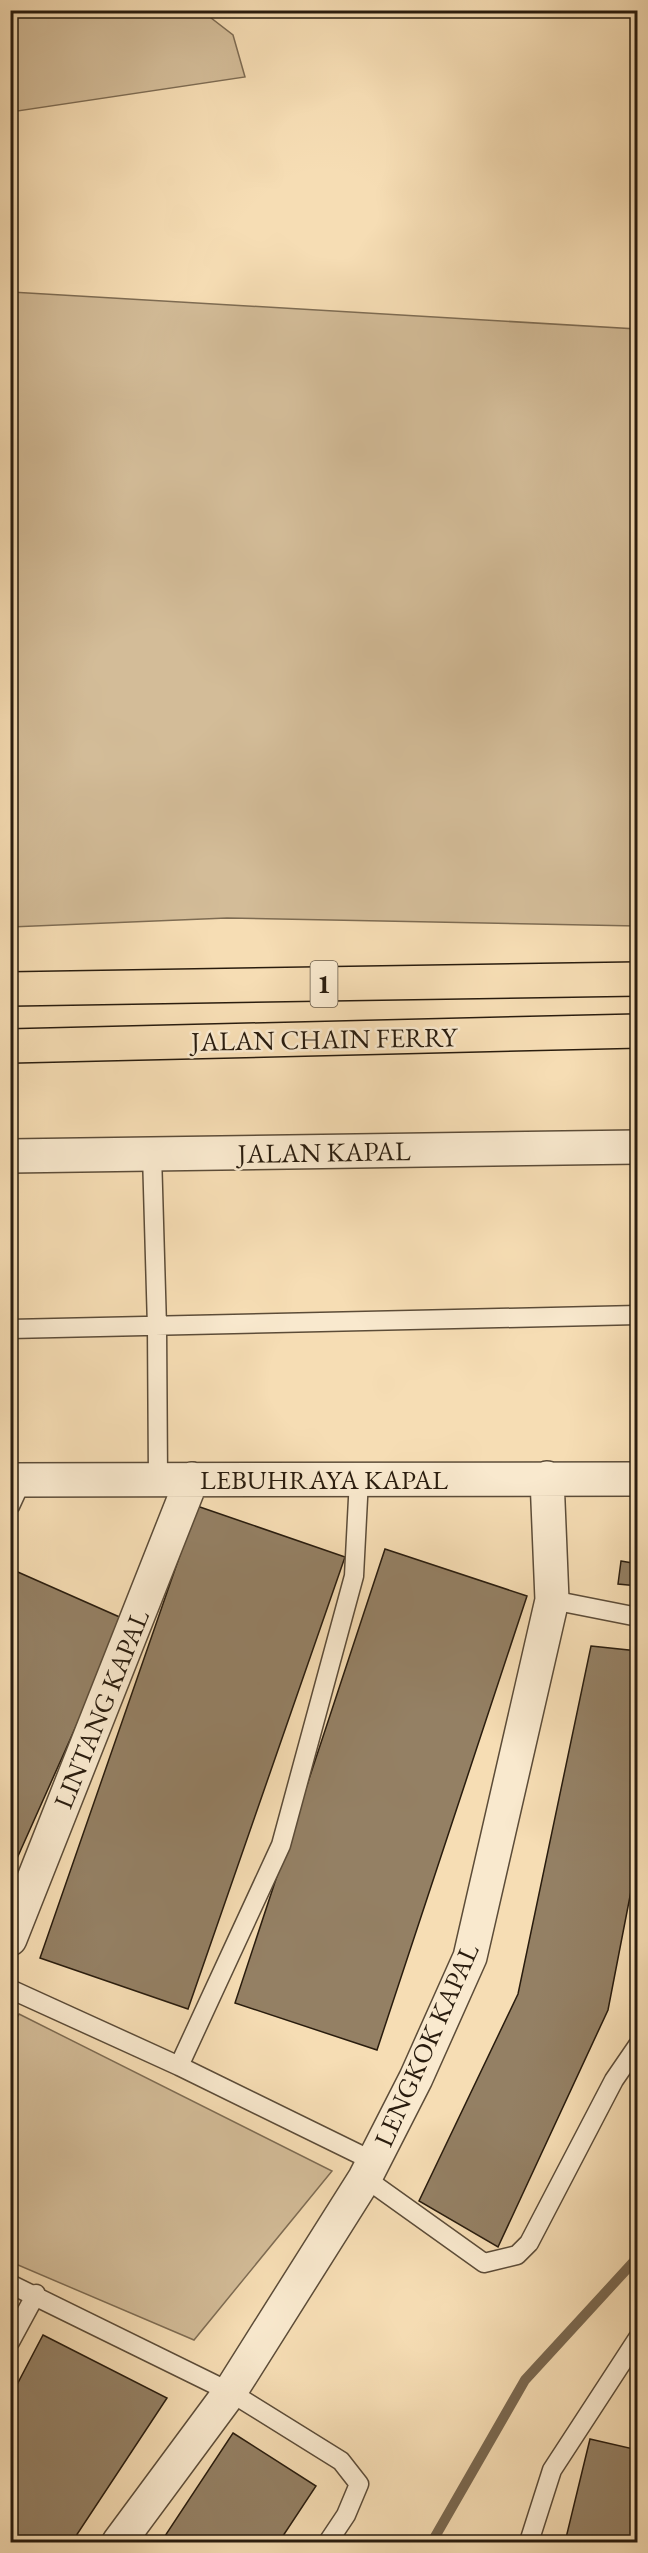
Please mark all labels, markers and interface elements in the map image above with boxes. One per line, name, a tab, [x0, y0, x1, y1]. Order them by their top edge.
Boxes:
road number: 1	[310, 961, 338, 1007]
street label: JALAN CHAIN FERRY	[189, 1019, 459, 1059]
street label: JALAN KAPAL	[235, 1133, 411, 1171]
street label: LEBUHRAYA KAPAL	[200, 1462, 448, 1497]
street label: LINTANG KAPAL	[45, 1604, 157, 1814]
street label: LENGKOK KAPAL	[366, 1938, 487, 2152]

